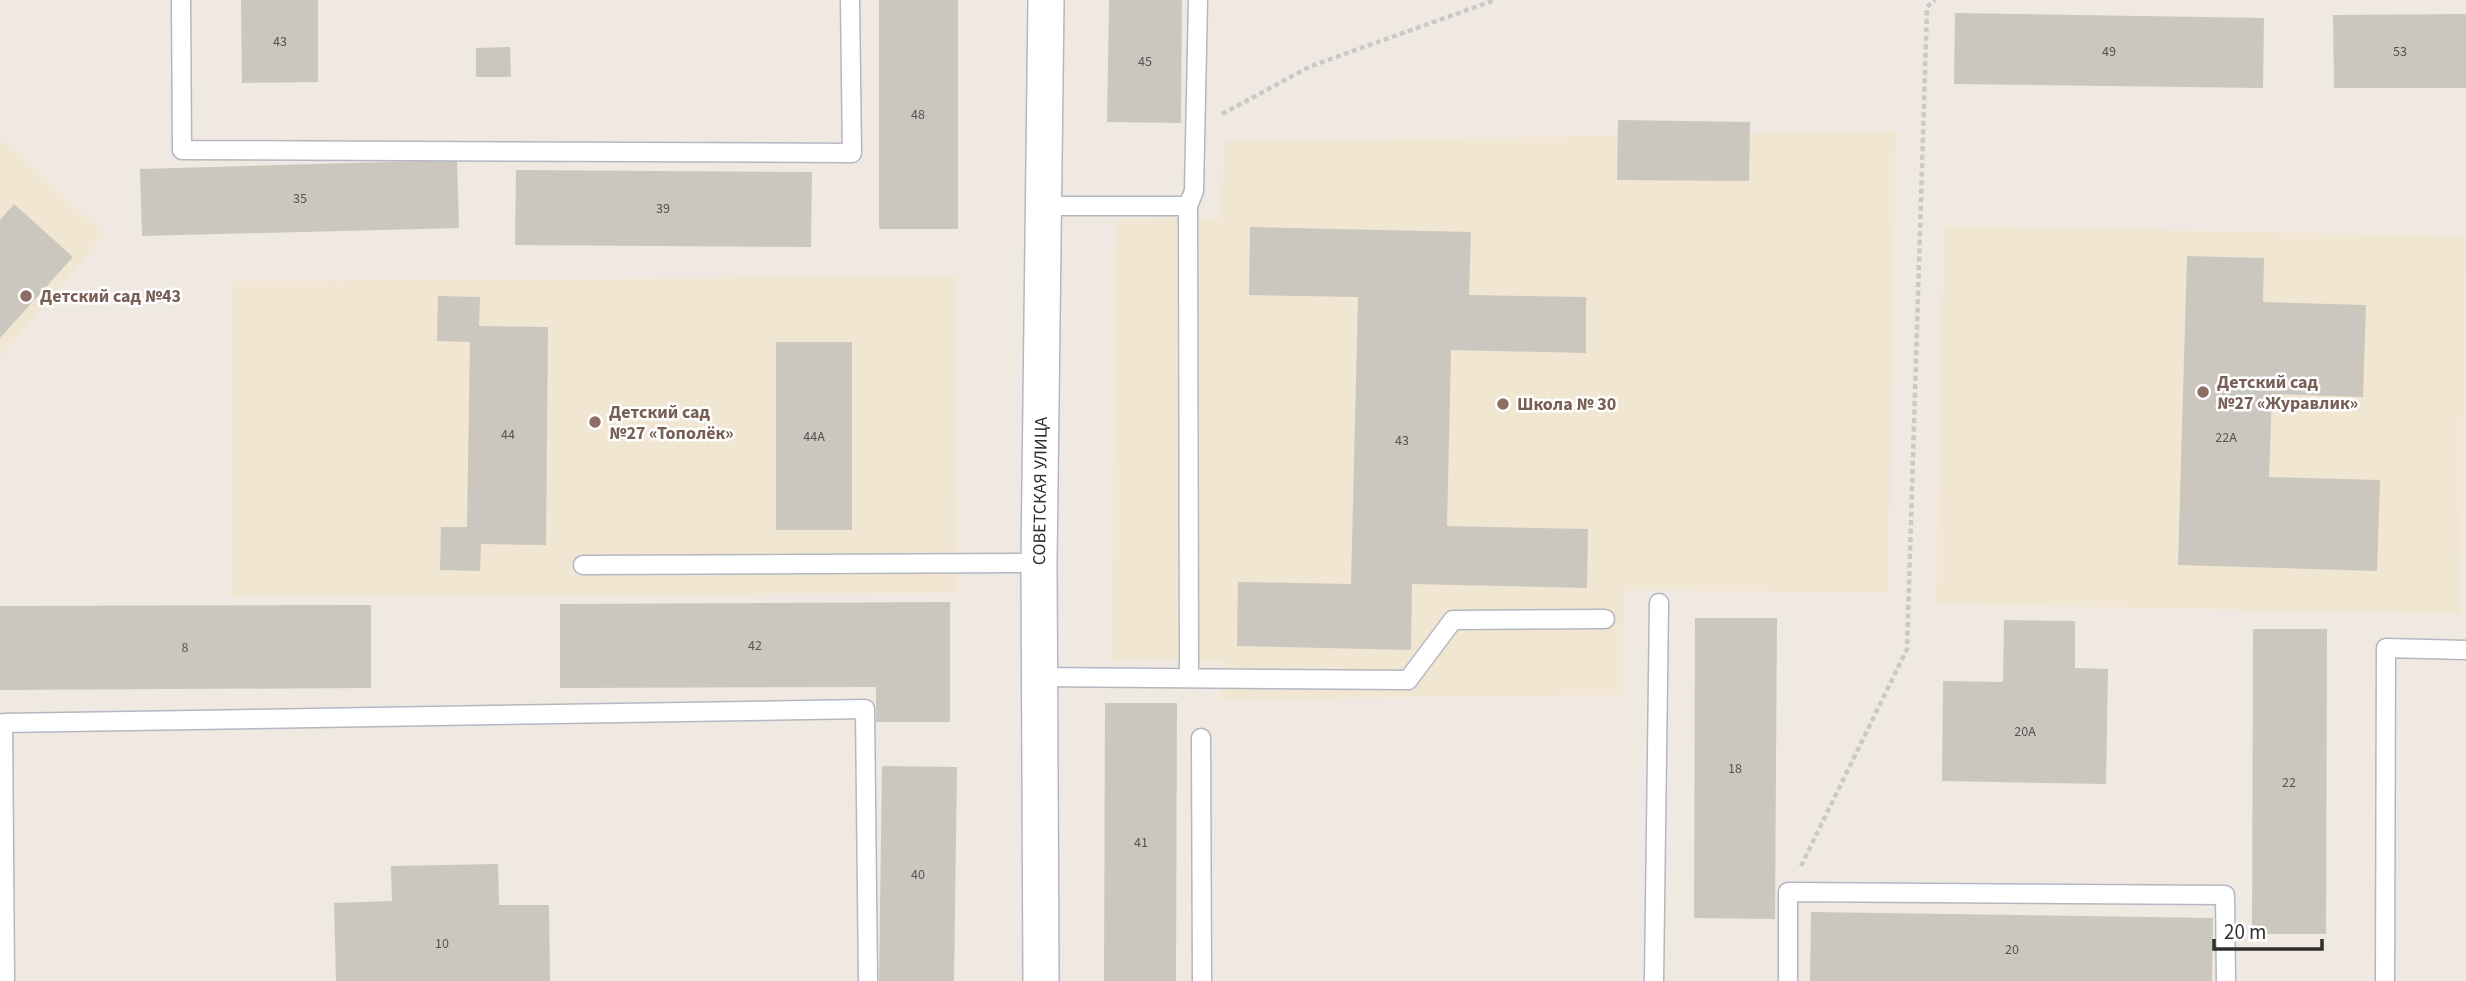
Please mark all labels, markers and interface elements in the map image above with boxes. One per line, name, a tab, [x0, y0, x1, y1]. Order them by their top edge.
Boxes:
house number: 43	[273, 32, 287, 52]
house number: 49	[2102, 42, 2116, 62]
house number: 53	[2393, 42, 2407, 62]
house number: 45	[1138, 52, 1152, 72]
house number: 48	[911, 105, 925, 125]
house number: 35	[293, 189, 307, 209]
house number: 39	[656, 199, 670, 219]
place label: Детский сад №43	[40, 284, 181, 309]
marker: Детский сад №43	[18, 288, 34, 304]
place label: Детский сад №27 «Журавлик»	[2217, 370, 2358, 416]
marker: Детский сад №27 «Журавлик»	[2195, 384, 2211, 400]
place label: Школа № 30	[1517, 392, 1616, 417]
marker: Школа № 30	[1495, 396, 1511, 412]
place label: Детский сад №27 «Тополёк»	[609, 400, 734, 446]
marker: Детский сад №27 «Тополёк»	[587, 414, 603, 430]
street label: СОВЕТСКАЯ УЛИЦА	[1027, 416, 1054, 565]
house number: 44	[501, 425, 515, 445]
house number: 44А	[803, 427, 825, 447]
house number: 22А	[2215, 428, 2237, 448]
house number: 43	[1395, 431, 1409, 451]
house number: 42	[748, 636, 762, 656]
house number: 8	[182, 638, 189, 658]
house number: 20А	[2014, 722, 2036, 742]
house number: 18	[1728, 759, 1742, 779]
house number: 22	[2282, 773, 2296, 793]
house number: 41	[1134, 833, 1148, 853]
house number: 40	[911, 865, 925, 885]
scale bar	[2214, 908, 2322, 952]
text: 20 m	[2224, 917, 2266, 947]
house number: 10	[435, 934, 449, 954]
house number: 20	[2005, 940, 2019, 960]

